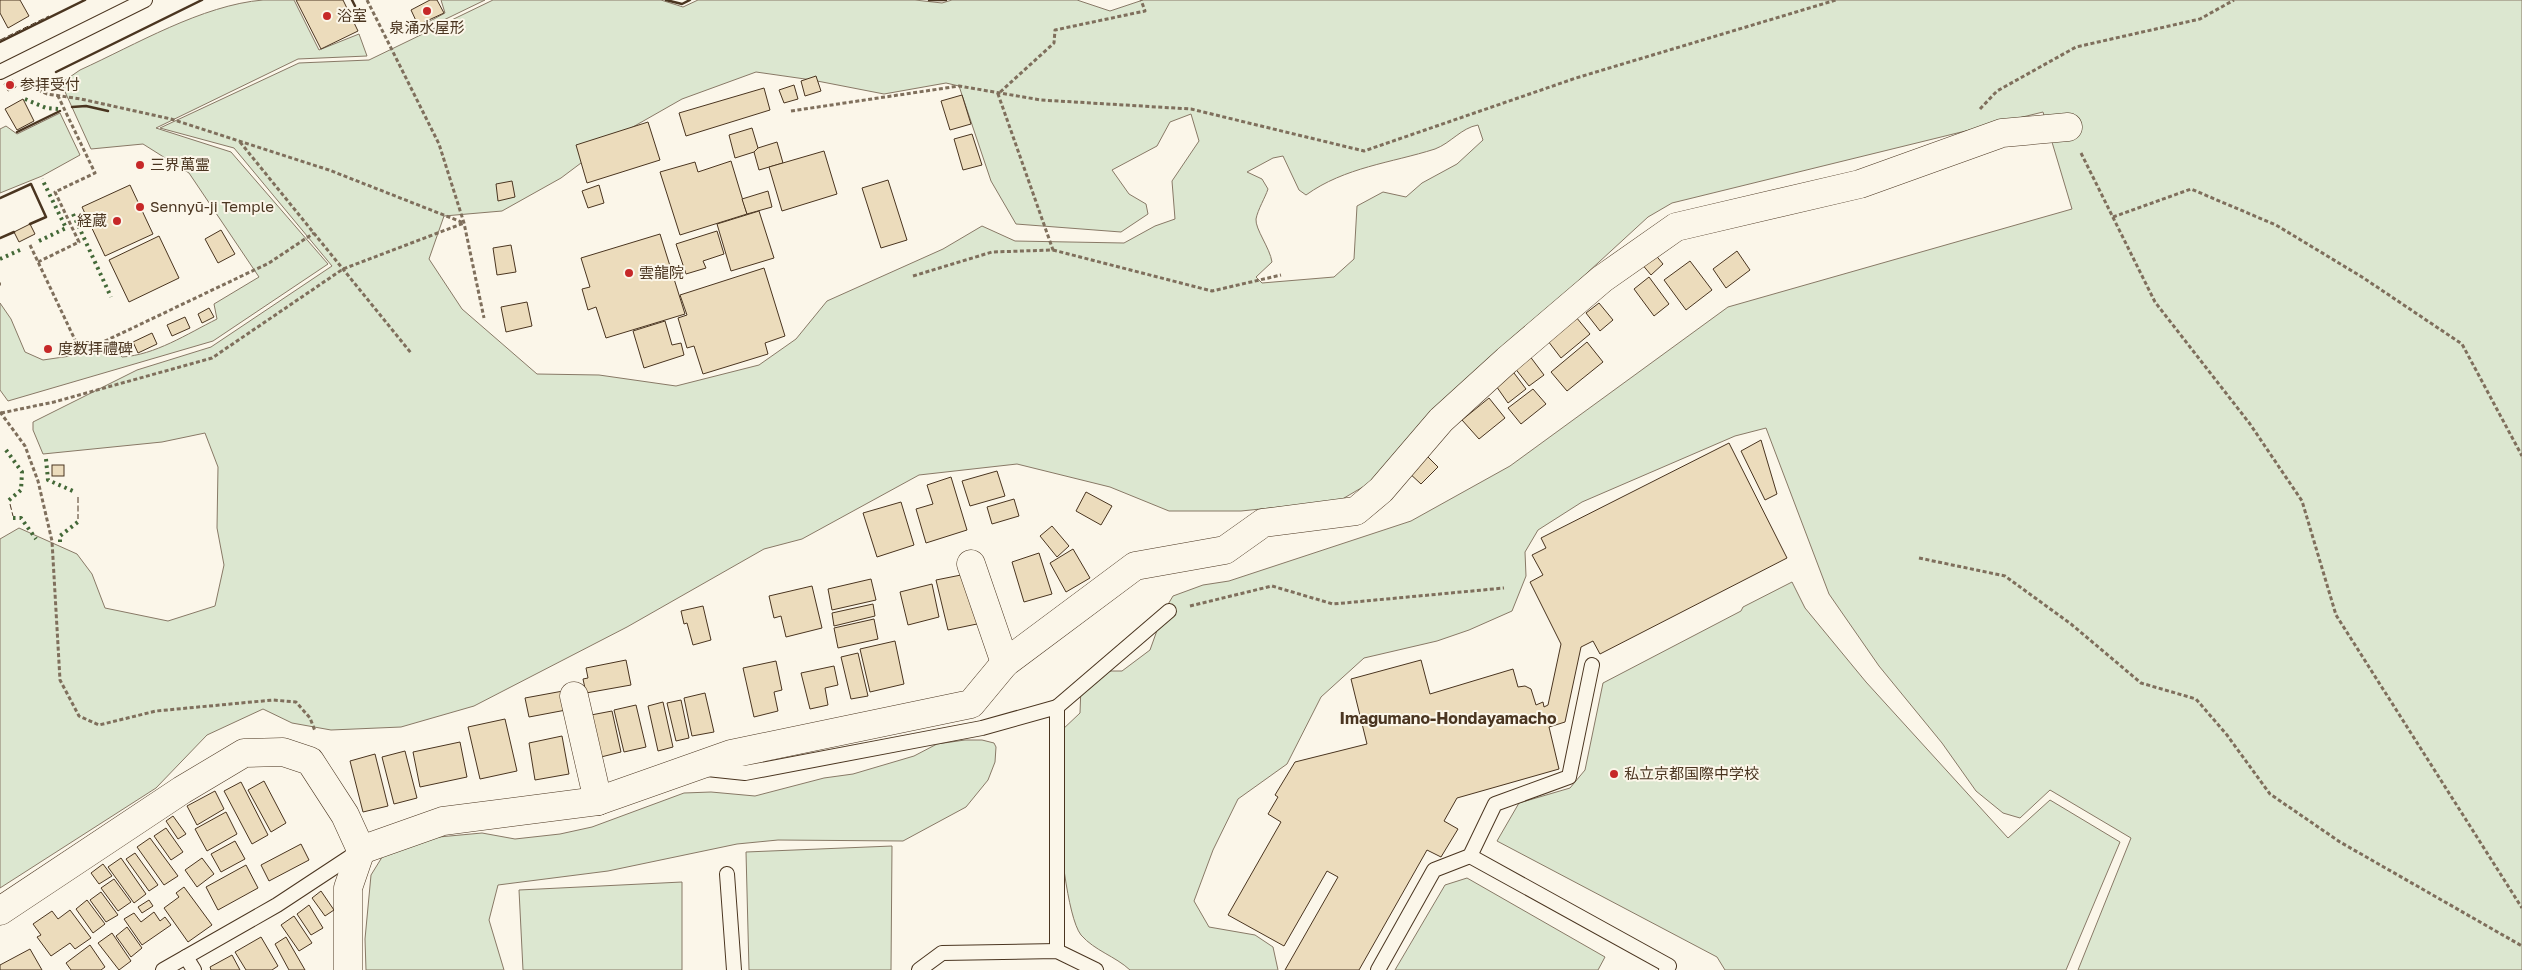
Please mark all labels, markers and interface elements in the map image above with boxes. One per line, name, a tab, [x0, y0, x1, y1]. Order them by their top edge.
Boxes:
marker: 泉涌水屋形	[421, 5, 433, 17]
place label: 浴室	[337, 6, 367, 24]
marker: 浴室	[321, 10, 333, 22]
place label: 泉涌水屋形	[389, 18, 465, 36]
place label: 参拝受付	[20, 75, 80, 93]
marker: 参拝受付	[4, 79, 16, 91]
place label: 三界萬霊	[150, 155, 210, 173]
marker: 三界萬霊	[134, 159, 146, 171]
place label: Sennyū-ji Temple	[150, 197, 274, 215]
marker: Sennyū-ji Temple	[134, 201, 146, 213]
place label: 経蔵	[77, 211, 107, 229]
marker: 経蔵	[111, 215, 123, 227]
place label: 雲龍院	[639, 263, 684, 281]
marker: 雲龍院	[623, 267, 635, 279]
place label: 度数拝禮碑	[58, 339, 133, 357]
marker: 度数拝禮碑	[42, 343, 54, 355]
district label: Imagumano-Hondayamacho	[1339, 708, 1557, 728]
place label: 私立京都国際中学校	[1624, 764, 1759, 782]
marker: 私立京都国際中学校	[1608, 768, 1620, 780]

